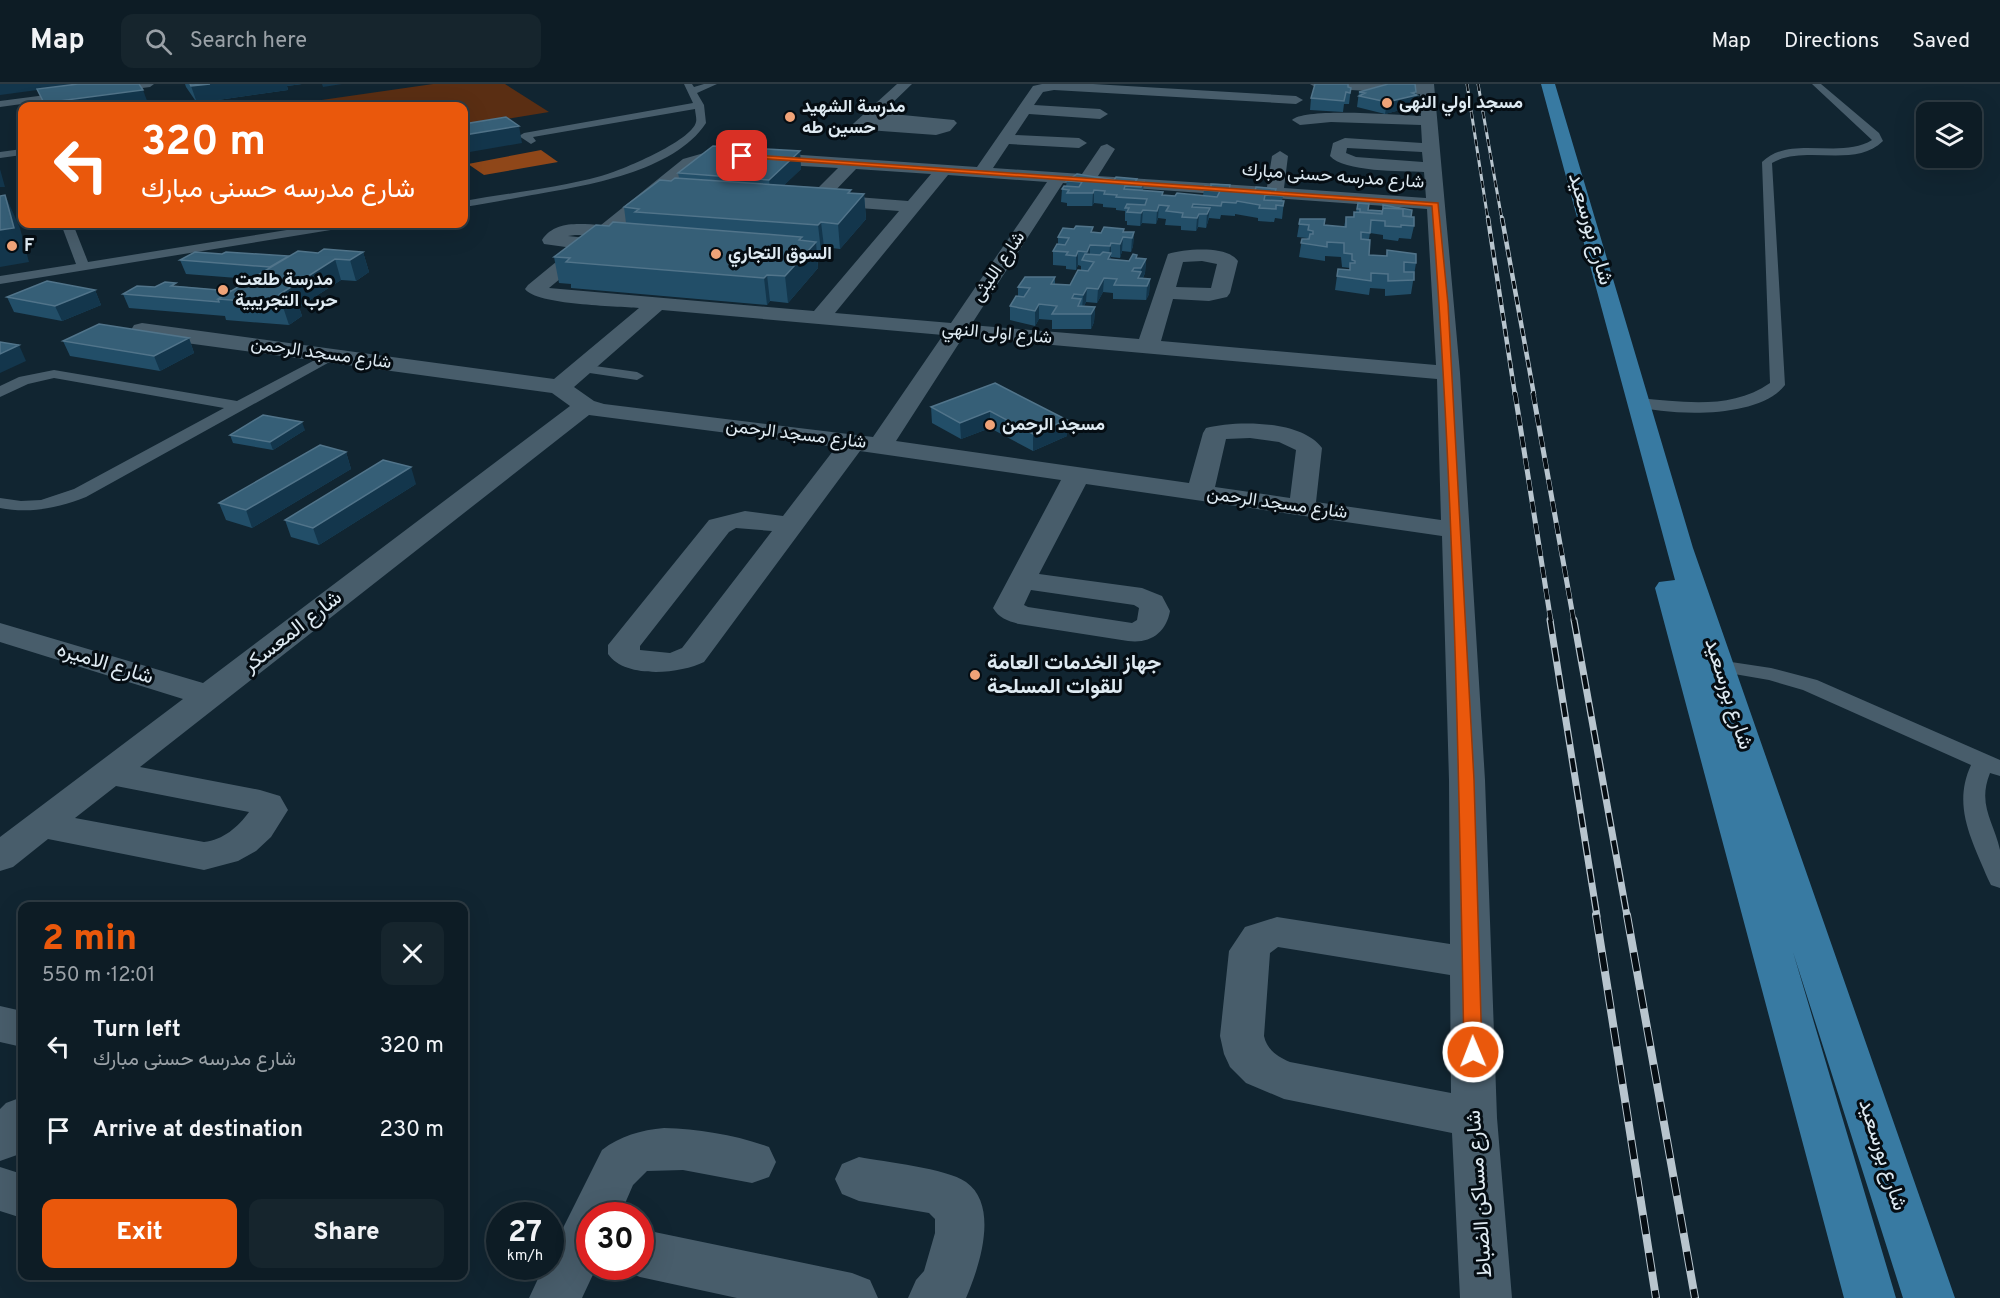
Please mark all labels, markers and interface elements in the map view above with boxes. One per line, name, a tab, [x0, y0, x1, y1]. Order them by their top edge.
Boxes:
search box	[121, 14, 541, 68]
text: Map	[30, 23, 85, 59]
icon: search	[142, 25, 175, 58]
text: Search here	[190, 28, 307, 55]
text: Map	[1711, 28, 1751, 55]
text: Directions	[1784, 28, 1879, 55]
text: Saved	[1912, 28, 1970, 55]
place label: مسجد اولي النهى	[1399, 92, 1523, 117]
place label: مدرسة الشهيد حسين طه	[802, 96, 906, 140]
marker: مسجد اولي النهى	[1380, 96, 1394, 110]
map controls	[1916, 102, 1982, 168]
button: layers	[1916, 102, 1982, 168]
marker: مدرسة الشهيد حسين طه	[783, 110, 797, 124]
text: 320 m	[141, 117, 266, 170]
icon: left	[42, 126, 120, 204]
pin	[716, 130, 767, 181]
icon: arrive	[725, 139, 758, 172]
street label: شارع مدرسه حسنى مبارك	[1241, 159, 1425, 195]
street label: شارع بورسعيد	[1561, 170, 1619, 288]
text: شارع مدرسه حسنى مبارك	[141, 173, 415, 207]
street label: شارع الليثى	[967, 227, 1031, 307]
place label: F	[24, 235, 34, 258]
marker: F	[5, 239, 19, 253]
place label: السوق التجاري	[728, 243, 832, 268]
marker: السوق التجاري	[709, 247, 723, 261]
place label: مدرسة طلعت حرب التجريبية	[235, 269, 338, 313]
marker: مدرسة طلعت حرب التجريبية	[216, 283, 230, 297]
street label: شارع اولى النهي	[941, 318, 1053, 352]
street label: شارع مسجد الرحمن	[249, 333, 393, 375]
place label: مسجد الرحمن	[1002, 414, 1105, 437]
street label: شارع مسجد الرحمن	[724, 415, 868, 455]
marker: مسجد الرحمن	[983, 418, 997, 432]
street label: شارع مسجد الرحمن	[1205, 483, 1349, 525]
street label: شارع المعسكر	[237, 585, 348, 680]
street label: شارع بورسعيد	[1697, 635, 1759, 753]
street label: شارع الاميره	[53, 637, 157, 691]
place label: جهاز الخدمات العامة للقوات المسلحة	[987, 650, 1161, 701]
marker: جهاز الخدمات العامة للقوات المسلحة	[968, 668, 982, 682]
text: 2 min	[42, 917, 137, 963]
button: close	[381, 922, 444, 985]
text: 550 m · 12:01	[42, 963, 155, 989]
text: Turn left	[93, 1017, 181, 1044]
position arrow	[1441, 1020, 1505, 1084]
icon: left	[42, 1030, 75, 1063]
text: 320 m	[380, 1033, 444, 1060]
text: شارع مدرسه حسنى مبارك	[93, 1047, 296, 1073]
street label: شارع بورسعيد	[1851, 1096, 1913, 1214]
street label: شارع مساكن الضباط	[1461, 1109, 1499, 1279]
icon: arrive	[42, 1114, 75, 1147]
text: Arrive at destination	[93, 1117, 303, 1144]
text: 230 m	[380, 1117, 444, 1144]
button: Exit	[42, 1199, 237, 1268]
button: Share	[249, 1199, 444, 1268]
speed limit sign: 30	[576, 1202, 654, 1280]
text: 27	[508, 1215, 542, 1252]
text: km/h	[507, 1247, 543, 1266]

